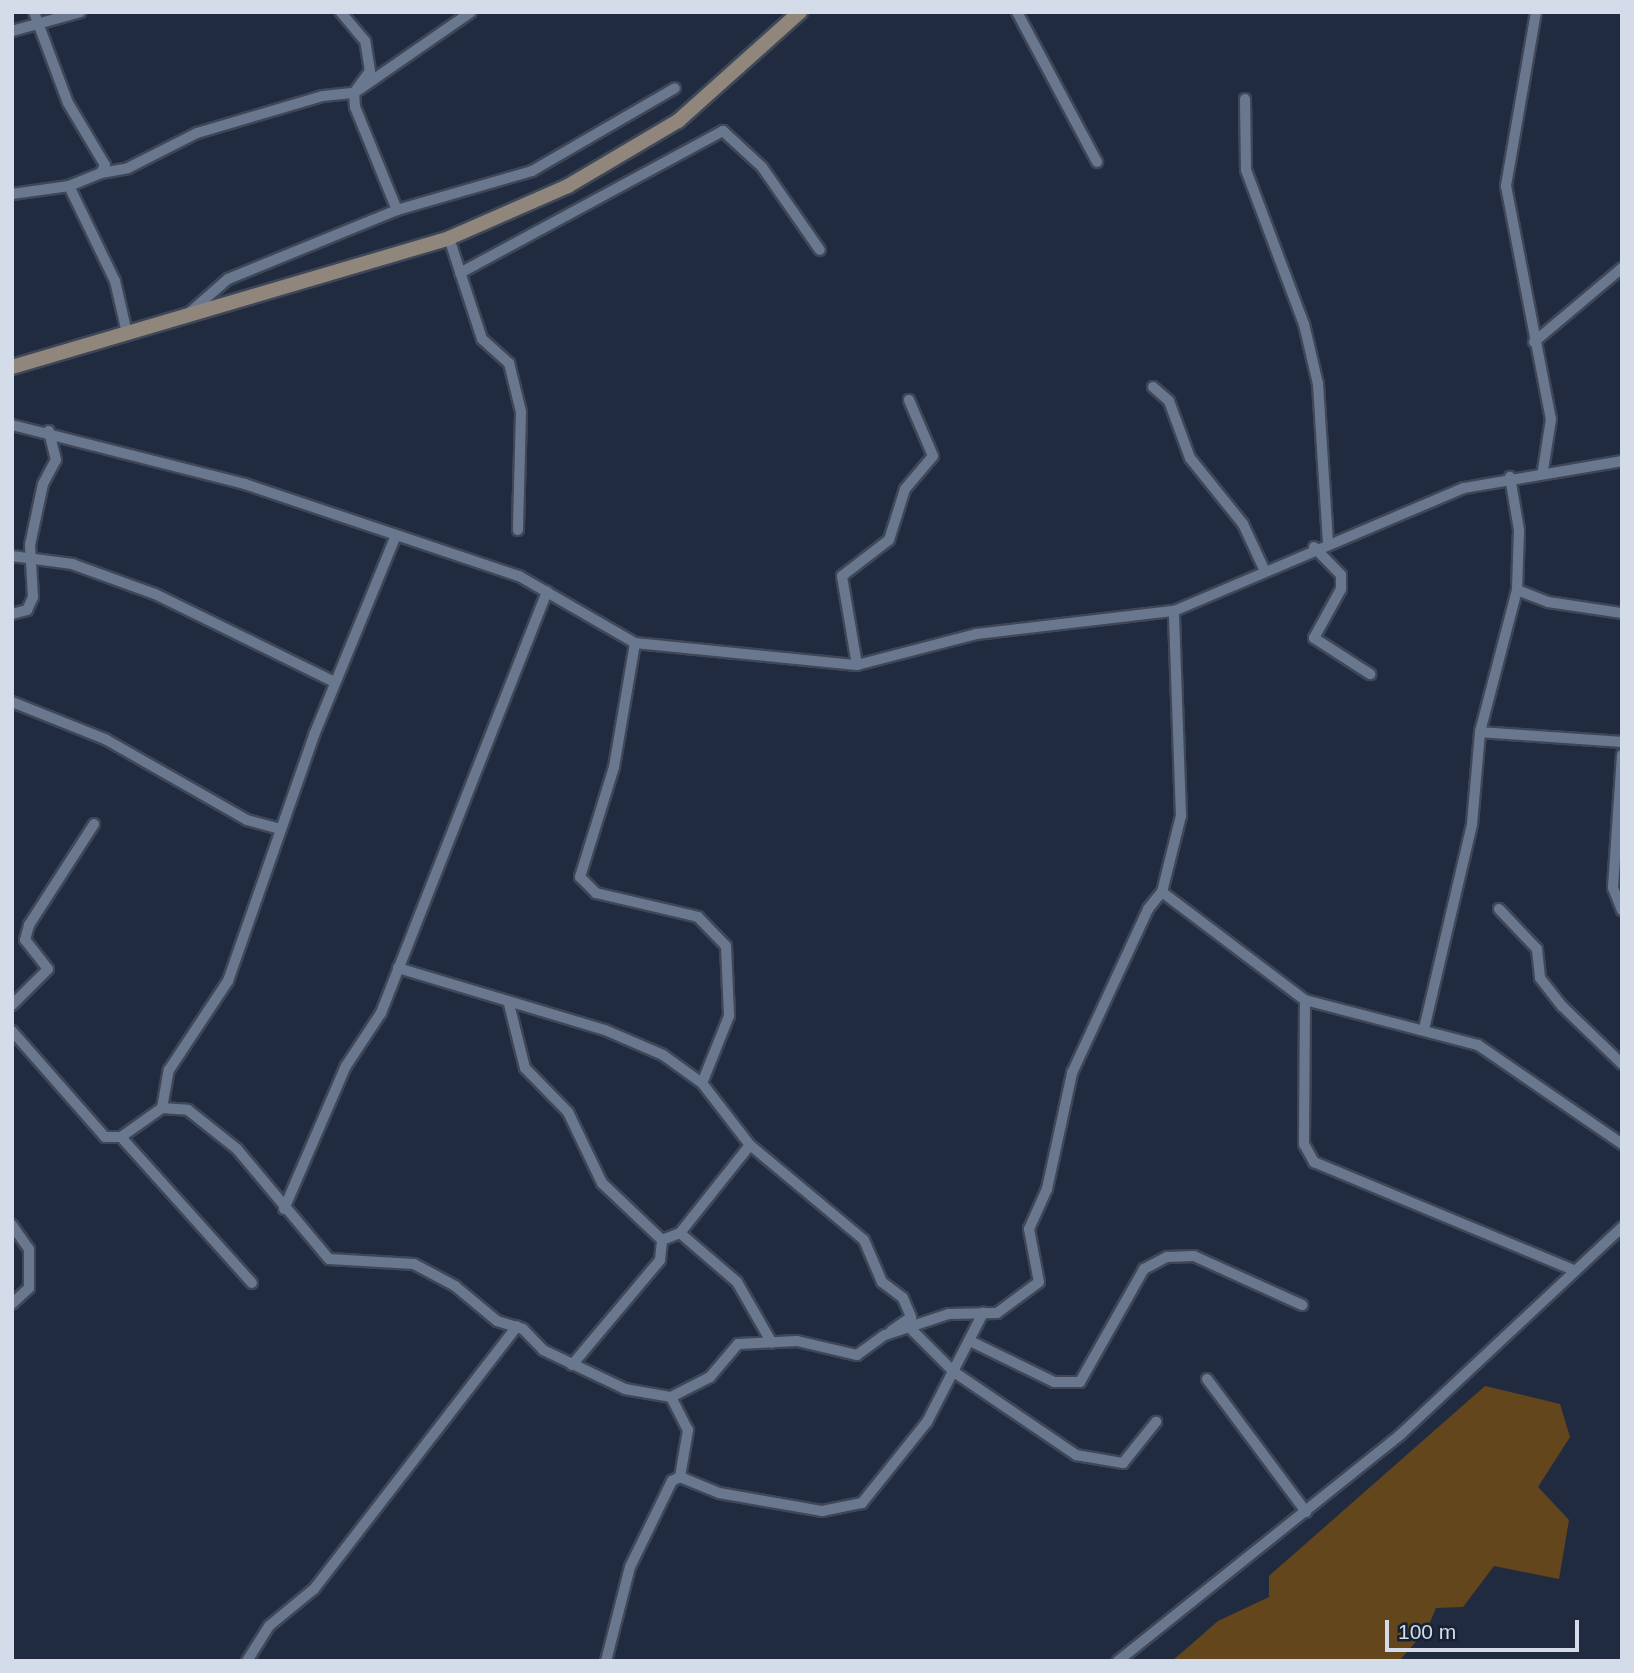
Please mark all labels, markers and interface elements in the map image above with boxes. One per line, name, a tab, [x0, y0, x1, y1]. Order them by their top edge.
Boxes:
scale bar	[1389, 1606, 1583, 1650]
text: 100 m	[1398, 1620, 1456, 1643]

